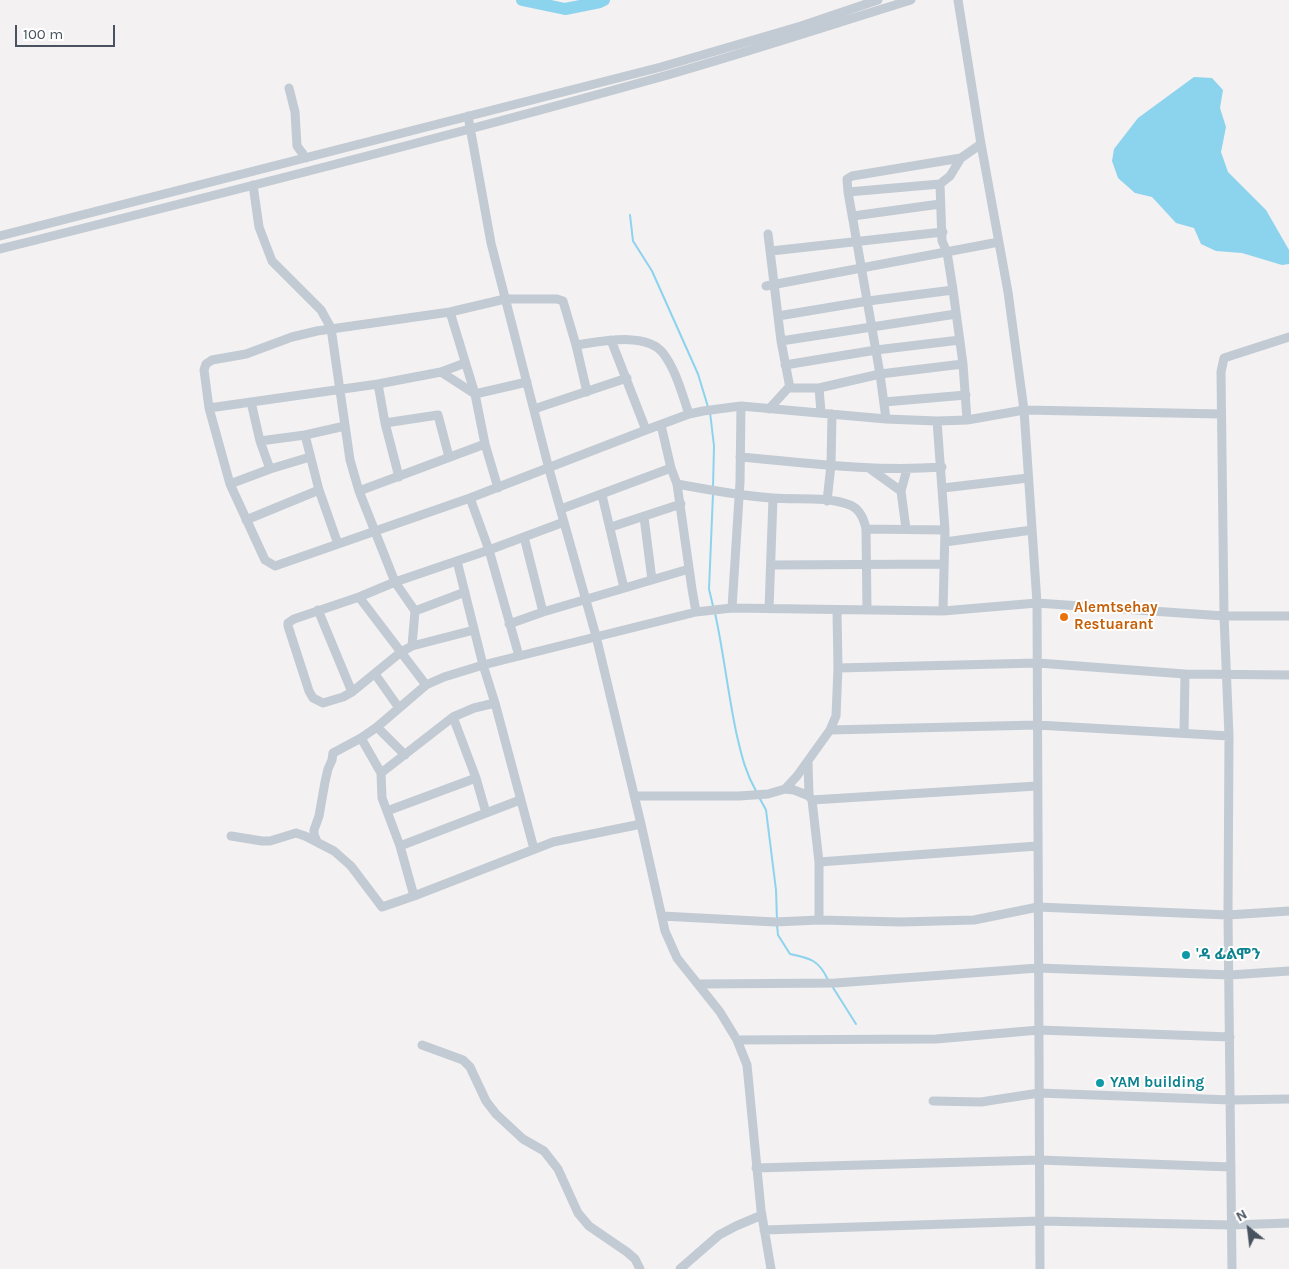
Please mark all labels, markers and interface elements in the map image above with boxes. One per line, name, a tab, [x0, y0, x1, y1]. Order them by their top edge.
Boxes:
scale bar	[18, 15, 118, 47]
text: 100 m	[23, 25, 63, 43]
place label: Alemtsehay Restuarant	[1074, 599, 1158, 634]
marker: Alemtsehay Restuarant	[1058, 611, 1070, 623]
place label: 'ዳ ፊልሞን	[1196, 946, 1261, 964]
marker: 'ዳ ፊልሞን	[1180, 949, 1192, 961]
place label: YAM building	[1110, 1074, 1204, 1092]
marker: YAM building	[1094, 1077, 1106, 1089]
north arrow	[1224, 1204, 1274, 1254]
text: N	[1233, 1206, 1250, 1225]

